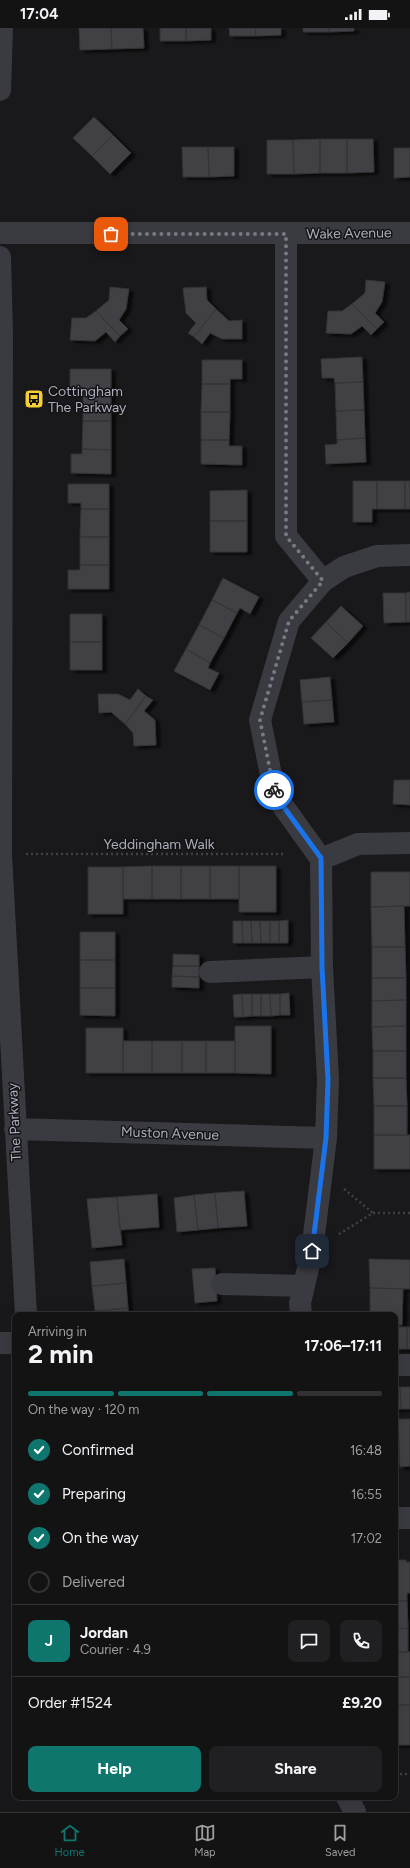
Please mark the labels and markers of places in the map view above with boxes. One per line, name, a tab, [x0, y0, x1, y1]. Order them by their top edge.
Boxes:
pin	[94, 217, 128, 251]
place label: Cottingham The Parkway	[48, 383, 127, 416]
bus stop icon: Cottingham The Parkway	[23, 388, 45, 410]
pin	[295, 1234, 329, 1268]

